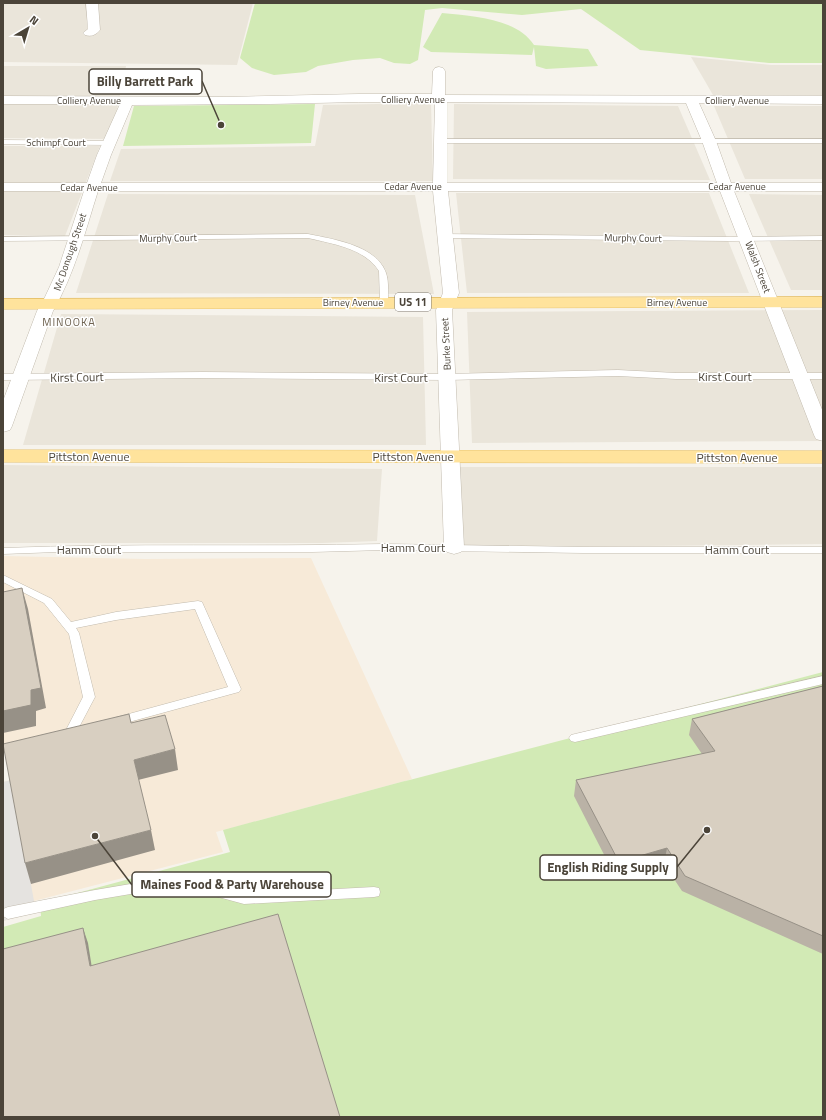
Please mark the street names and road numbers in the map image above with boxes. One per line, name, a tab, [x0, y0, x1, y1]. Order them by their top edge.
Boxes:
street label: Colliery Avenue	[381, 92, 445, 107]
street label: Colliery Avenue	[57, 93, 121, 108]
street label: Colliery Avenue	[705, 93, 769, 108]
street label: Schimpf Court	[26, 135, 86, 150]
street label: Cedar Avenue	[384, 179, 442, 194]
street label: Cedar Avenue	[708, 179, 766, 194]
street label: Cedar Avenue	[60, 180, 118, 195]
street label: Mc Donough Street	[50, 211, 90, 293]
street label: Murphy Court	[139, 230, 197, 246]
street label: Murphy Court	[604, 230, 662, 246]
street label: Walsh Street	[741, 239, 775, 295]
road number: US 11	[395, 293, 431, 311]
street label: Birney Avenue	[323, 295, 383, 310]
street label: Birney Avenue	[647, 295, 707, 310]
street label: Burke Street	[437, 317, 455, 371]
street label: Kirst Court	[50, 367, 105, 387]
street label: Kirst Court	[698, 367, 753, 386]
street label: Kirst Court	[374, 368, 429, 387]
street label: Pittston Avenue	[49, 447, 129, 466]
street label: Pittston Avenue	[373, 447, 453, 466]
street label: Pittston Avenue	[697, 448, 777, 467]
street label: Hamm Court	[381, 538, 446, 557]
street label: Hamm Court	[57, 540, 122, 559]
street label: Hamm Court	[705, 540, 770, 559]

